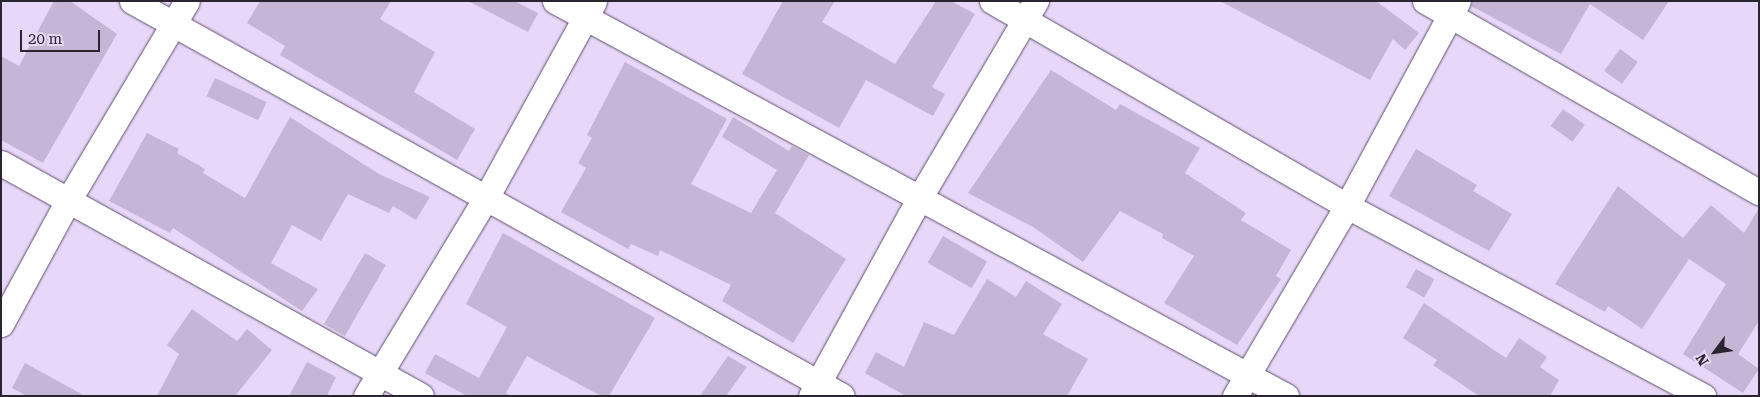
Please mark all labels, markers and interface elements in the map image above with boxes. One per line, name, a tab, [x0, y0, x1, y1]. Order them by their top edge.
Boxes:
scale bar	[22, 20, 102, 52]
text: 20 m	[28, 30, 62, 48]
north arrow	[1690, 327, 1740, 377]
text: N	[1693, 351, 1712, 368]

